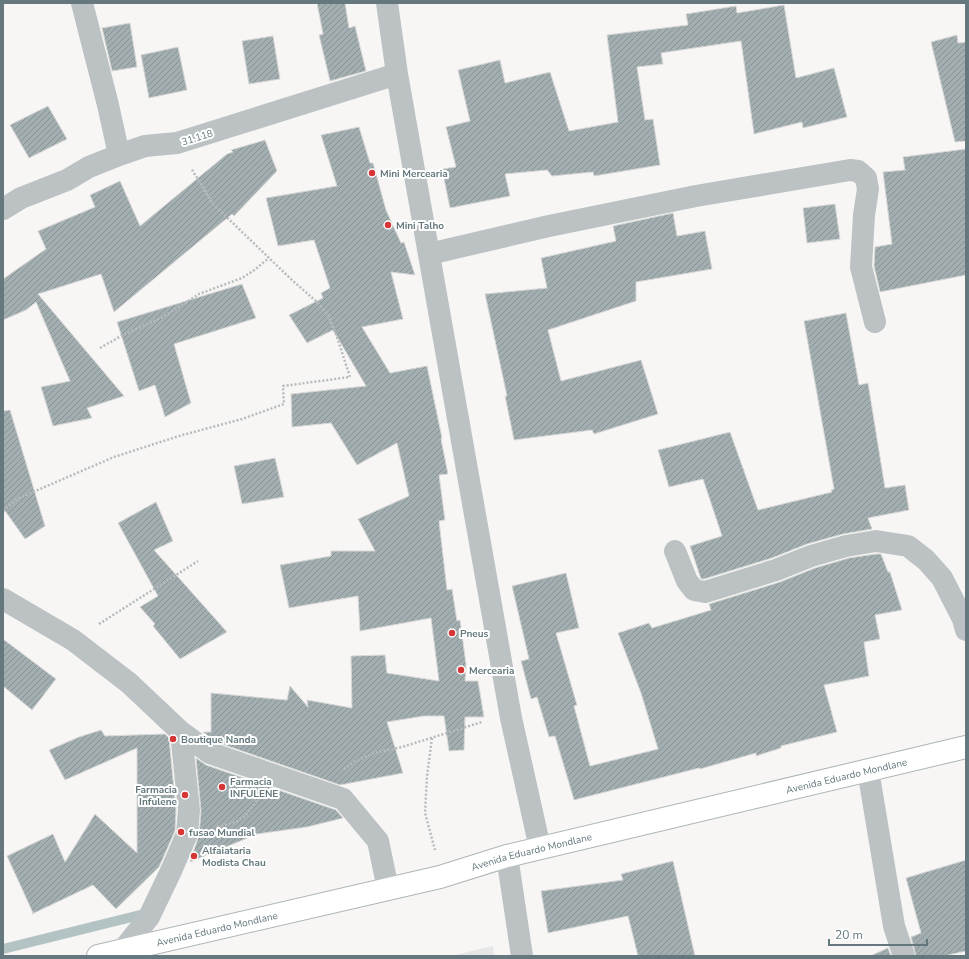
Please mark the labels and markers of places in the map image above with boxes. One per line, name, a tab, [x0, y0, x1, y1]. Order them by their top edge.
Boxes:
place label: Mini Mercearia	[380, 167, 448, 181]
marker: Mini Mercearia	[367, 168, 377, 178]
place label: Mini Talho	[396, 219, 444, 233]
marker: Mini Talho	[383, 220, 393, 230]
place label: Pneus	[460, 627, 488, 641]
marker: Pneus	[447, 628, 457, 638]
place label: Mercearia	[469, 664, 514, 678]
marker: Mercearia	[456, 665, 466, 675]
place label: Boutique Nanda	[181, 733, 256, 747]
marker: Boutique Nanda	[168, 734, 178, 744]
place label: Farmacia INFULENE	[230, 775, 278, 801]
marker: Farmacia INFULENE	[217, 782, 227, 792]
place label: Farmacia Infulene	[135, 783, 178, 809]
marker: Farmacia Infulene	[180, 790, 190, 800]
place label: fusao Mundial	[189, 826, 256, 840]
marker: fusao Mundial	[176, 827, 186, 837]
place label: Alfaiataria Modista Chau	[202, 844, 266, 870]
marker: Alfaiataria Modista Chau	[189, 851, 199, 861]

